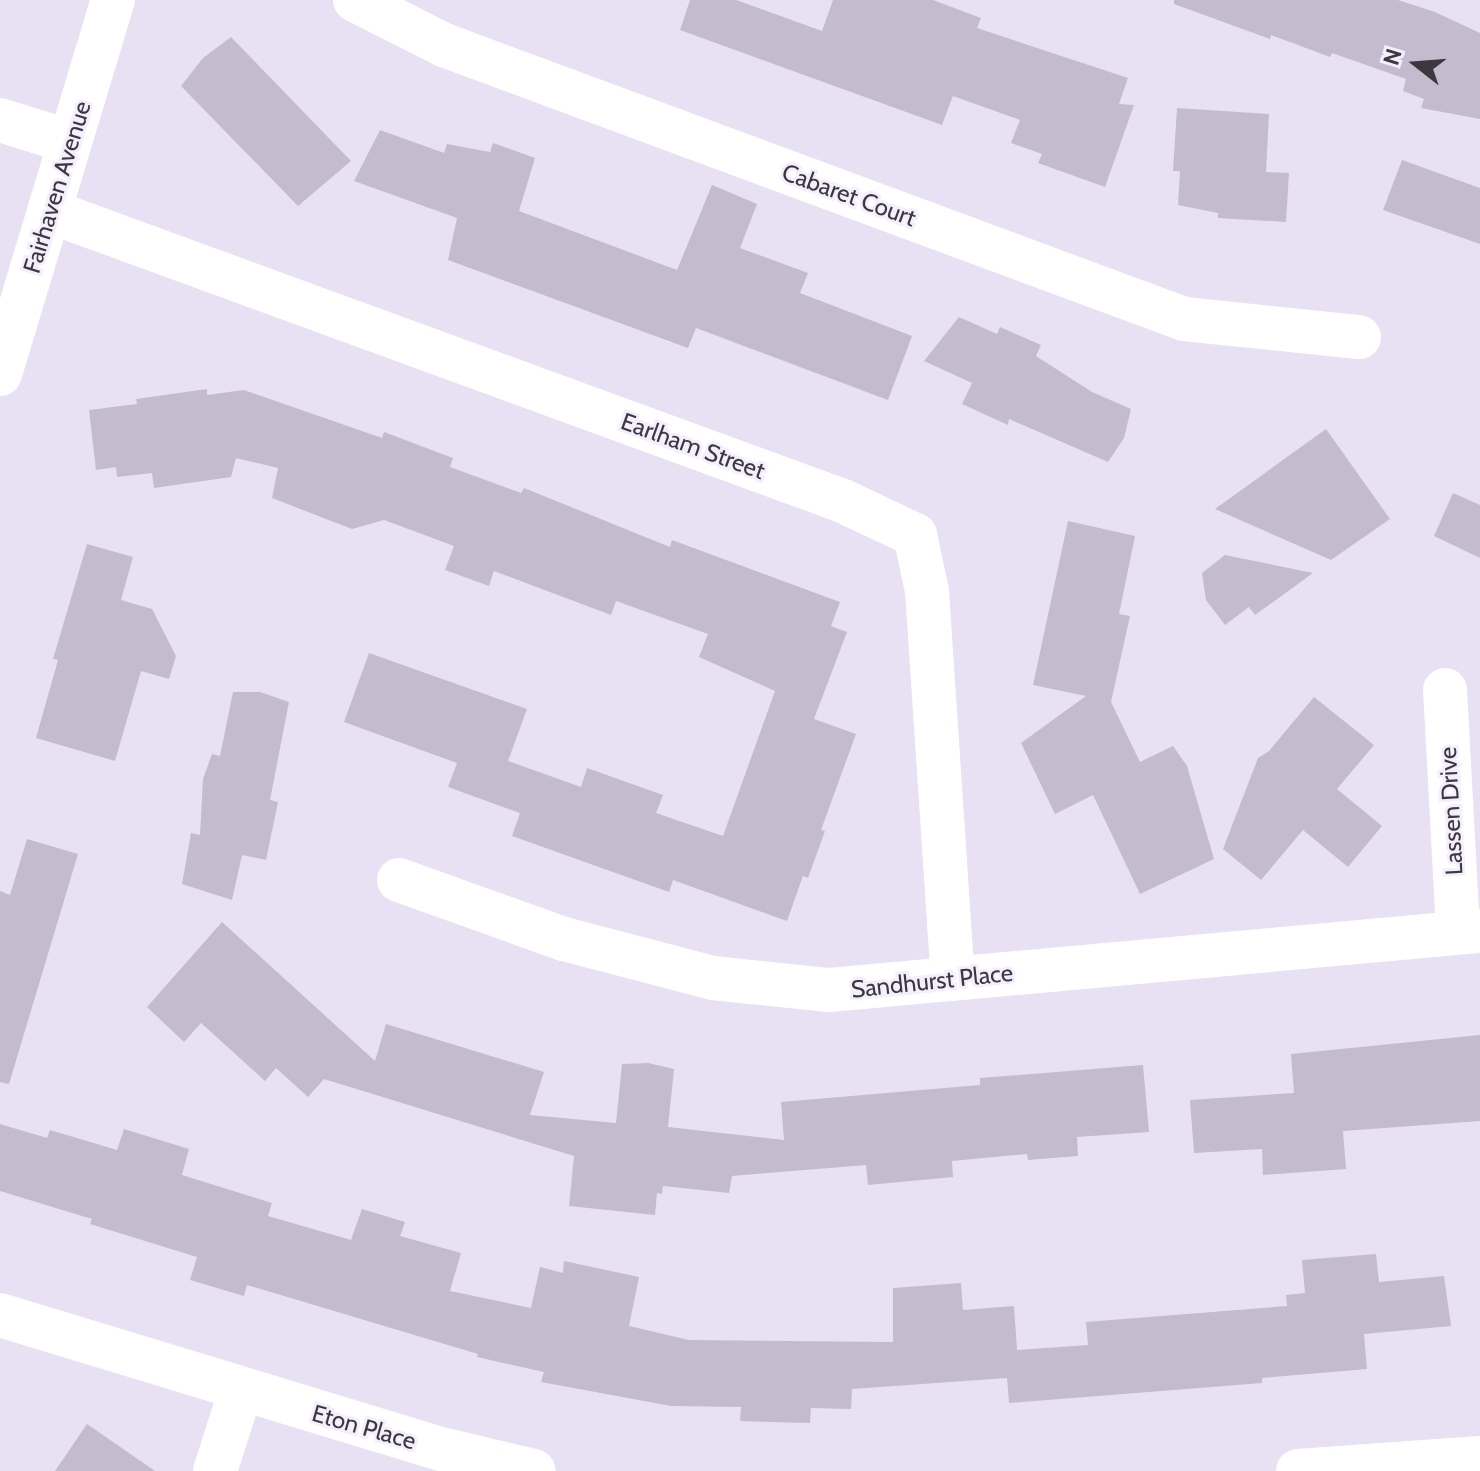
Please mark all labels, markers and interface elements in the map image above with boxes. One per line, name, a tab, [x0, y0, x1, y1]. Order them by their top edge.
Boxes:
north arrow	[1376, 24, 1456, 104]
text: N	[1377, 45, 1408, 68]
street label: Fairhaven Avenue	[17, 98, 97, 276]
street label: Cabaret Court	[778, 158, 920, 232]
street label: Earlham Street	[617, 407, 769, 485]
street label: Lassen Drive	[1433, 746, 1469, 876]
street label: Sandhurst Place	[850, 958, 1014, 1004]
street label: Eton Place	[309, 1398, 419, 1456]

